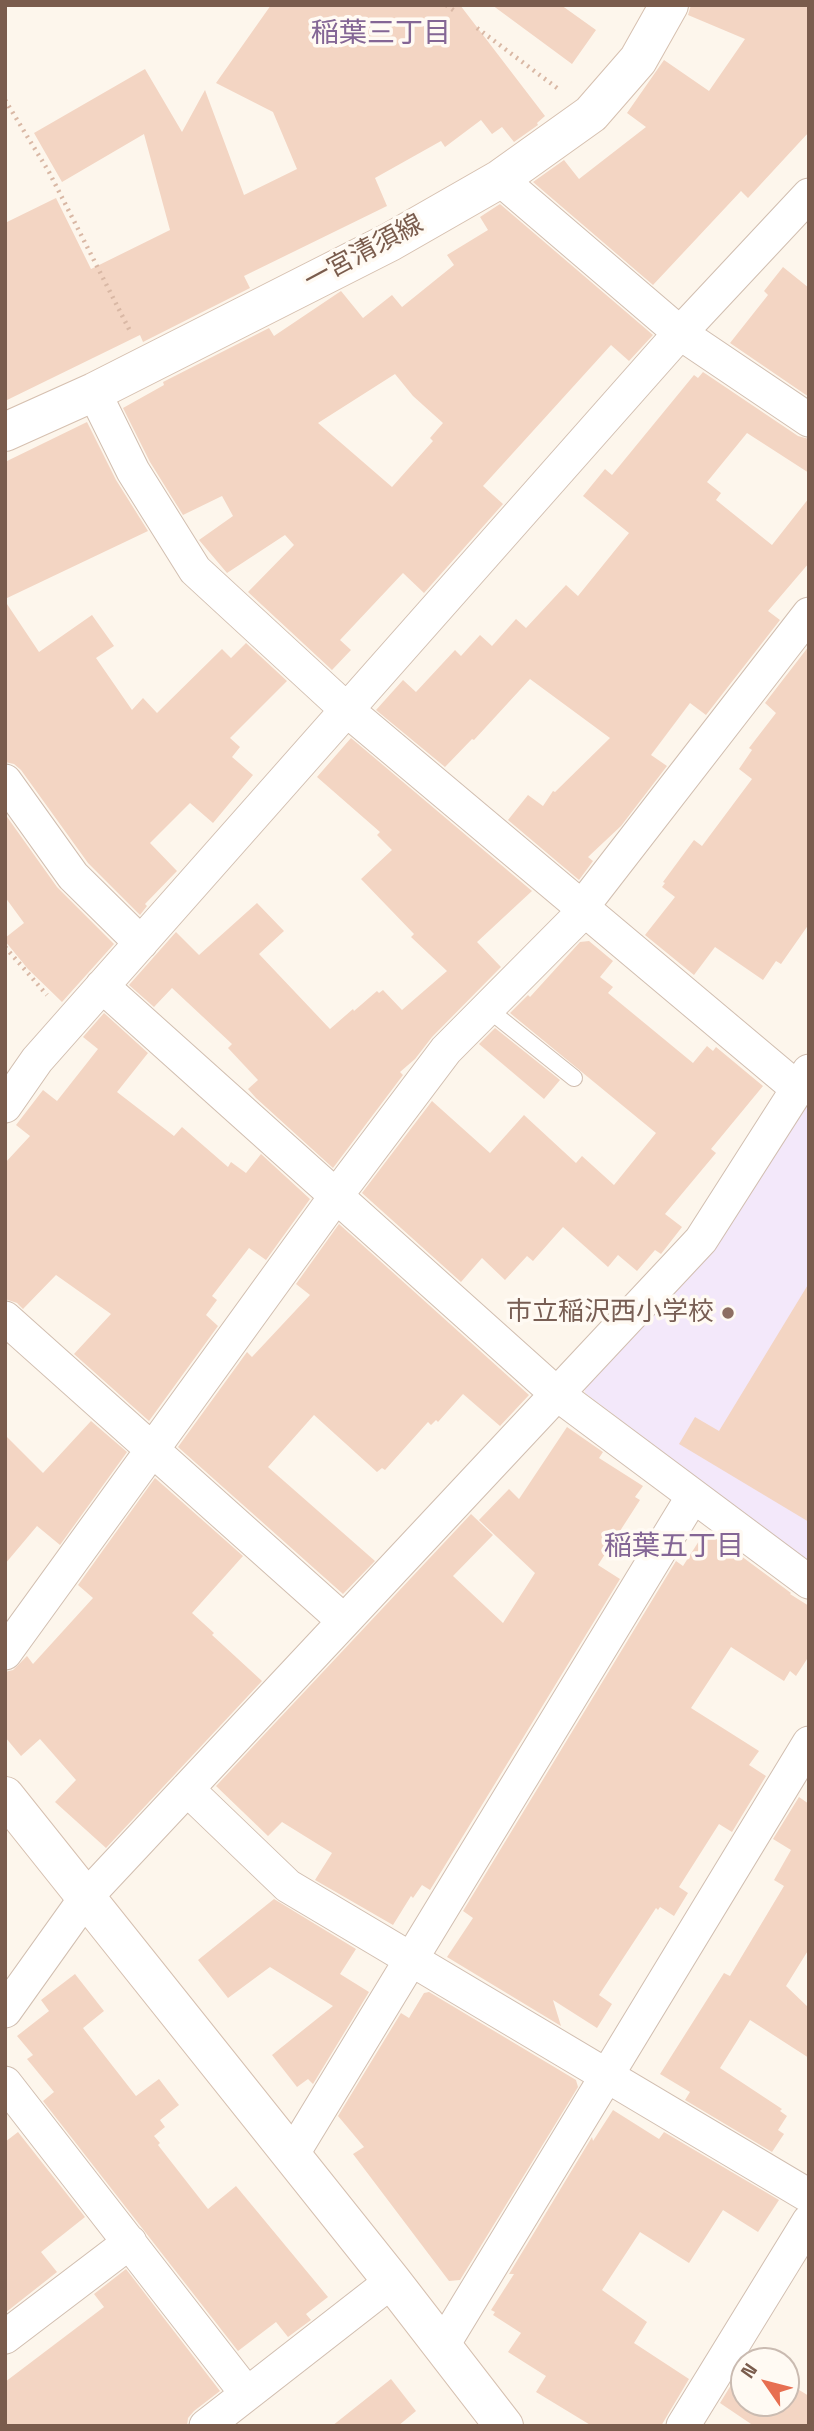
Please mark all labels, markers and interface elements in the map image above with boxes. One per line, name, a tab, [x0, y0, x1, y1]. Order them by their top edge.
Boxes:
district label: 稲葉三丁目	[311, 17, 451, 51]
street label: 一宮清須線	[299, 209, 429, 297]
place label: 市立稲沢西小学校	[506, 1297, 714, 1329]
marker: 市立稲沢西小学校	[720, 1305, 736, 1321]
district label: 稲葉五丁目	[604, 1530, 744, 1564]
north arrow	[730, 2347, 800, 2417]
text: N	[735, 2358, 763, 2383]

